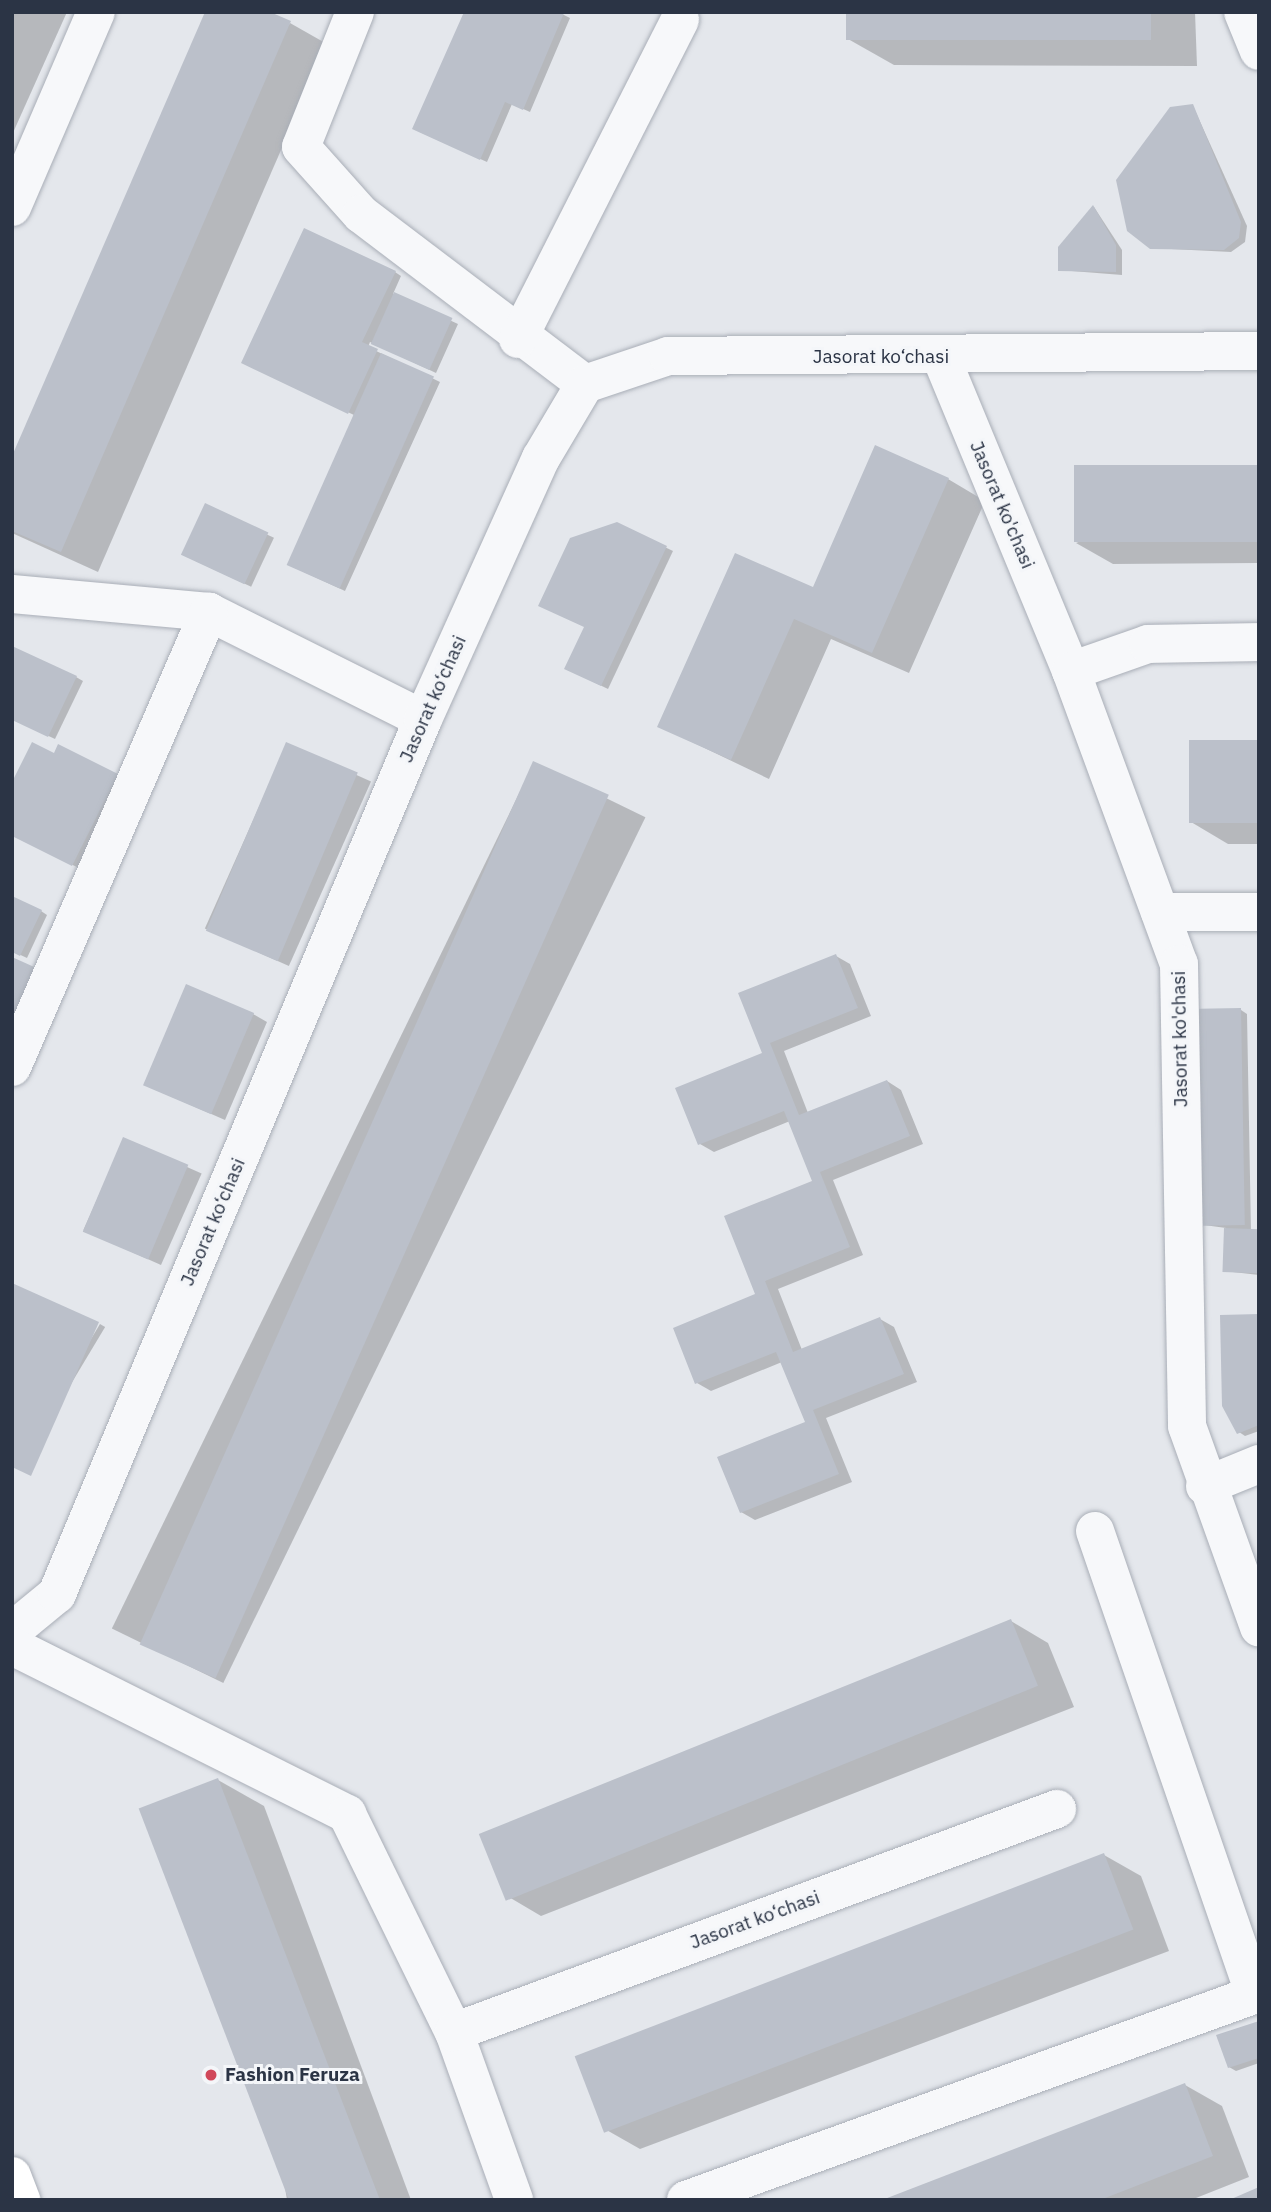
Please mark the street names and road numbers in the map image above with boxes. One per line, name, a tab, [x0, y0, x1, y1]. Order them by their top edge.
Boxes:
street label: Jasorat ko‘chasi	[813, 346, 949, 368]
street label: Jasorat ko'chasi	[965, 438, 1039, 572]
street label: Jasorat ko‘chasi	[395, 632, 471, 766]
street label: Jasorat ko'chasi	[1167, 971, 1193, 1107]
street label: Jasorat ko‘chasi	[176, 1155, 250, 1289]
street label: Jasorat ko‘chasi	[687, 1886, 823, 1954]

